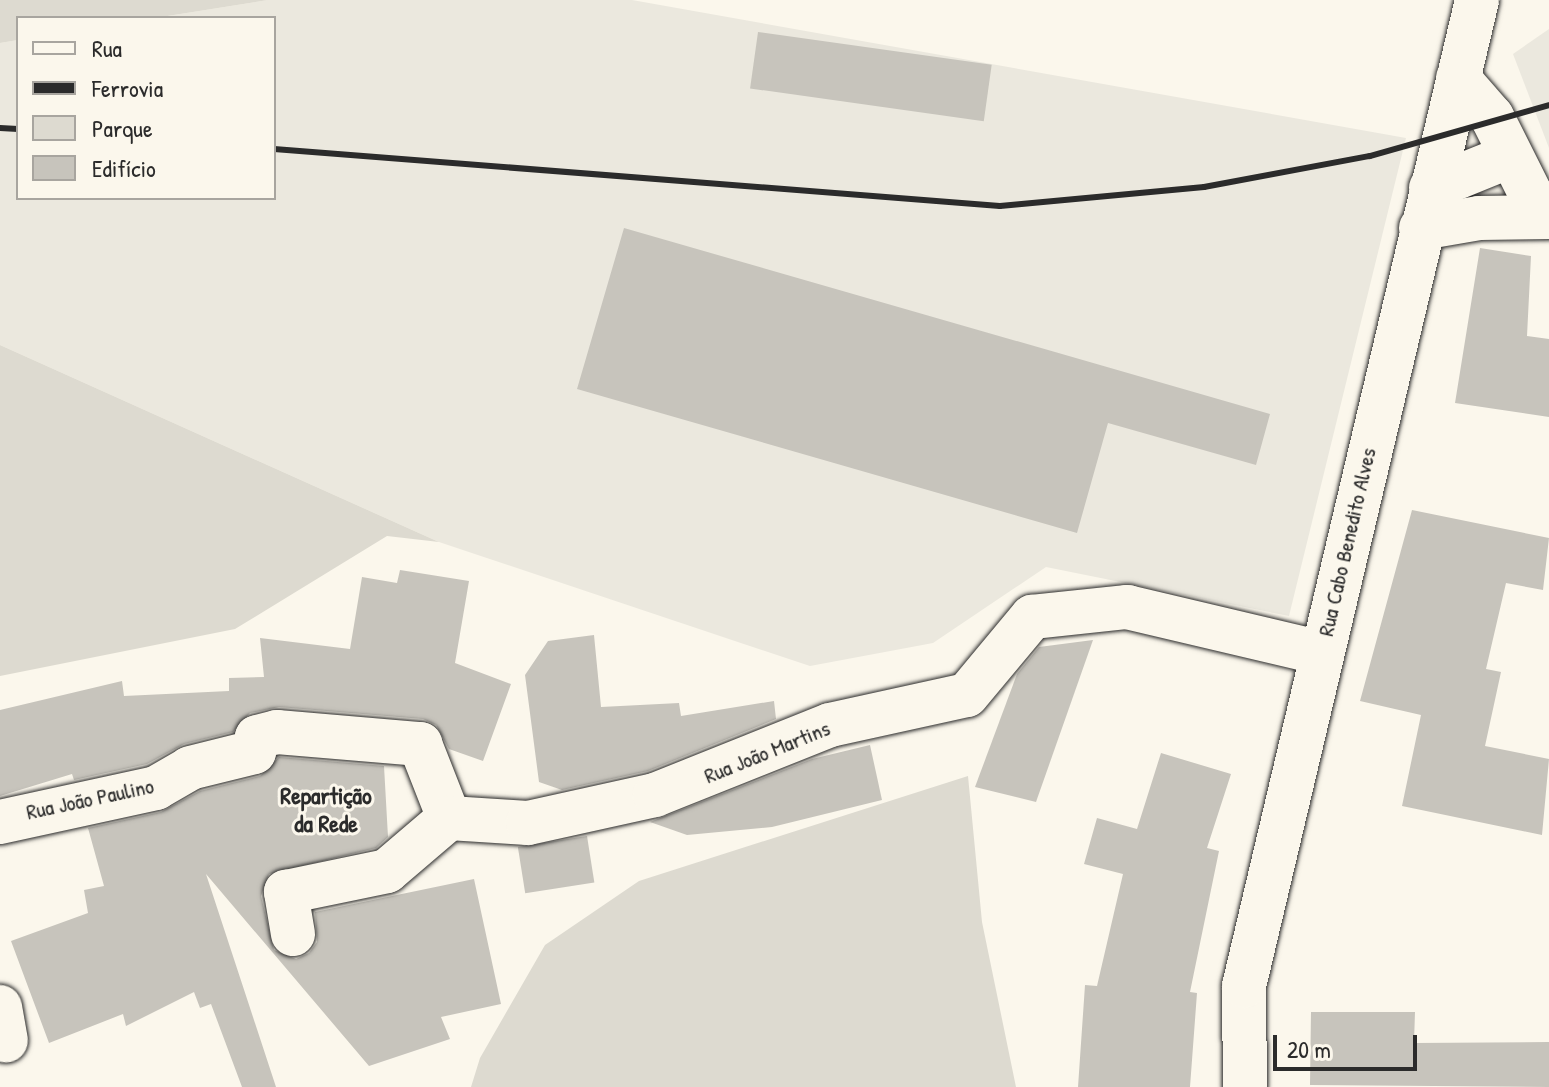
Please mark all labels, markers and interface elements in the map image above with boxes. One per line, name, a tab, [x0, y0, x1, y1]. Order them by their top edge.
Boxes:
legend	[16, 16, 276, 200]
text: Rua	[92, 32, 122, 64]
text: Ferrovia	[92, 72, 163, 104]
text: Parque	[92, 112, 152, 144]
text: Edifício	[92, 152, 156, 184]
street label: Rua Cabo Benedito Alves	[1313, 445, 1381, 639]
street label: Rua João Martins	[700, 715, 834, 789]
street label: Rua João Paulino	[24, 773, 156, 825]
district label: Repartição da Rede	[280, 782, 372, 838]
scale bar	[1277, 1019, 1421, 1069]
text: 20 m	[1287, 1033, 1331, 1065]

